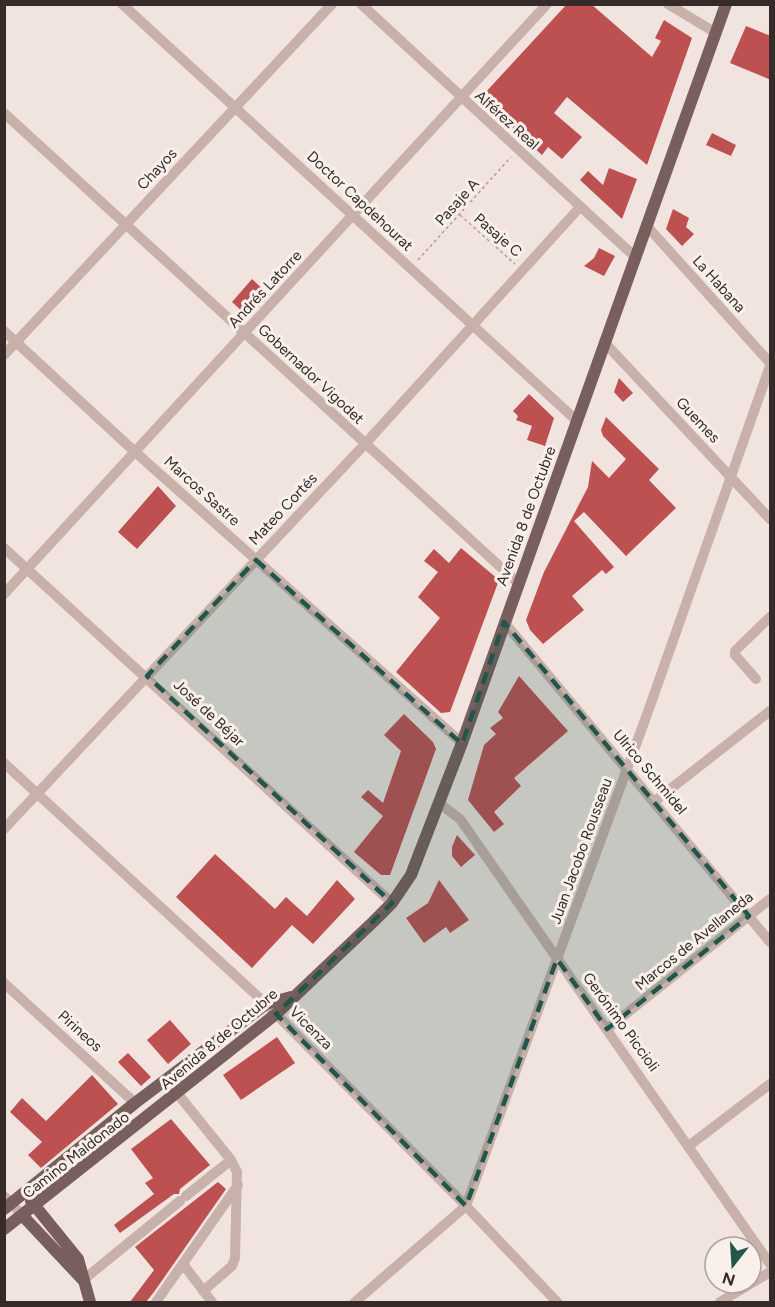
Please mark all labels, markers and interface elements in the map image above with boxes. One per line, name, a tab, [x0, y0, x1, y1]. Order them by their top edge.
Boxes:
street label: Alférez Real	[471, 87, 543, 153]
street label: Chayos	[133, 145, 181, 193]
street label: Doctor Capdehourat	[303, 147, 417, 255]
street label: Pasaje A	[431, 175, 483, 229]
street label: Pasaje C	[470, 209, 526, 261]
street label: Andrés Latorre	[225, 247, 305, 331]
street label: La Habana	[689, 252, 749, 316]
street label: Gobernador Vigodet	[254, 320, 368, 428]
street label: Guemes	[672, 393, 724, 447]
street label: Avenida 8 de Octubre	[492, 444, 560, 588]
street label: Marcos Sastre	[160, 452, 244, 530]
street label: Mateo Cortés	[245, 469, 321, 549]
street label: José de Béjar	[170, 676, 248, 750]
street label: Ulrico Schmidel	[609, 726, 691, 818]
street label: Juan Jacobo Rousseau	[546, 776, 616, 926]
street label: Marcos de Avellaneda	[631, 888, 757, 994]
street label: Gerónimo Piccioli	[579, 969, 663, 1075]
street label: Avenida 8 de Octubre	[157, 985, 281, 1093]
street label: Vicenza	[286, 1003, 336, 1053]
street label: Pirineos	[54, 1007, 106, 1055]
street label: Camino Maldonado	[19, 1108, 133, 1202]
north arrow	[703, 1235, 763, 1295]
text: N	[720, 1268, 737, 1290]

